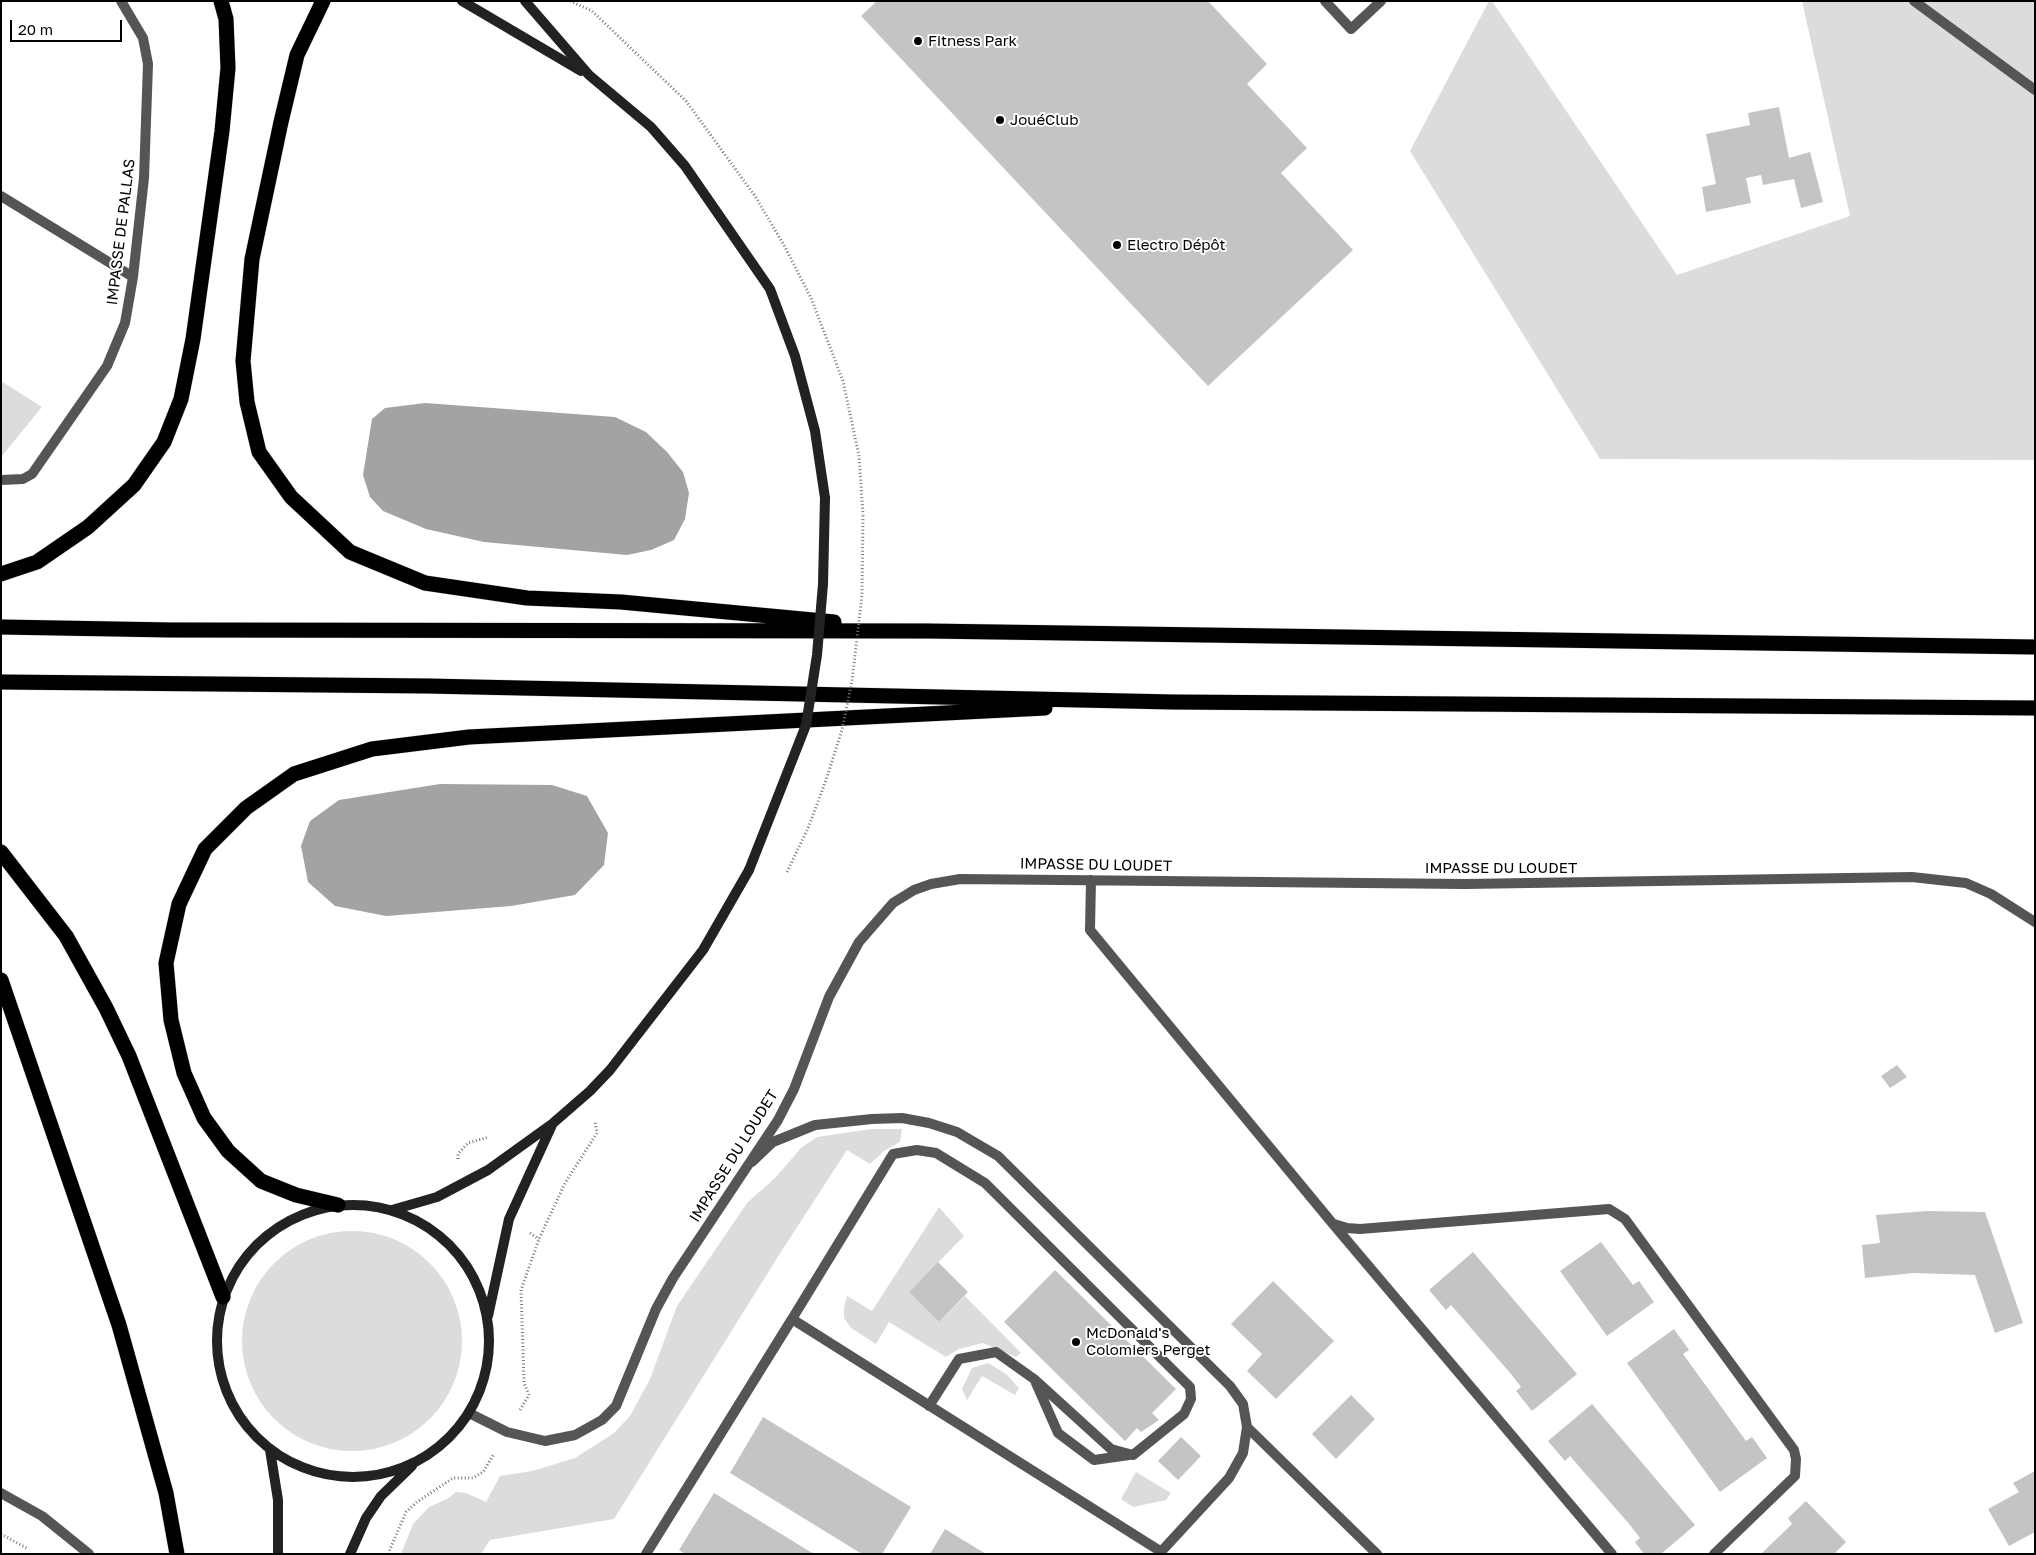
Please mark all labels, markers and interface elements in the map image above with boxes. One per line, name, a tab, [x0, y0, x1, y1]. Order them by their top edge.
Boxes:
scale bar	[12, 10, 125, 42]
text: 20 m	[18, 20, 53, 38]
place label: Fitness Park	[928, 32, 1017, 50]
marker: Fitness Park	[912, 35, 924, 47]
place label: JouéClub	[1010, 111, 1078, 129]
marker: JouéClub	[994, 114, 1006, 126]
street label: IMPASSE DE PALLAS	[103, 158, 139, 306]
place label: Electro Dépôt	[1127, 236, 1226, 254]
marker: Electro Dépôt	[1111, 239, 1123, 251]
street label: IMPASSE DU LOUDET	[1020, 855, 1172, 875]
street label: IMPASSE DU LOUDET	[1425, 859, 1577, 877]
street label: IMPASSE DU LOUDET	[686, 1087, 782, 1225]
place label: McDonald's Colomiers Perget	[1086, 1324, 1210, 1359]
marker: McDonald's Colomiers Perget	[1070, 1336, 1082, 1348]

